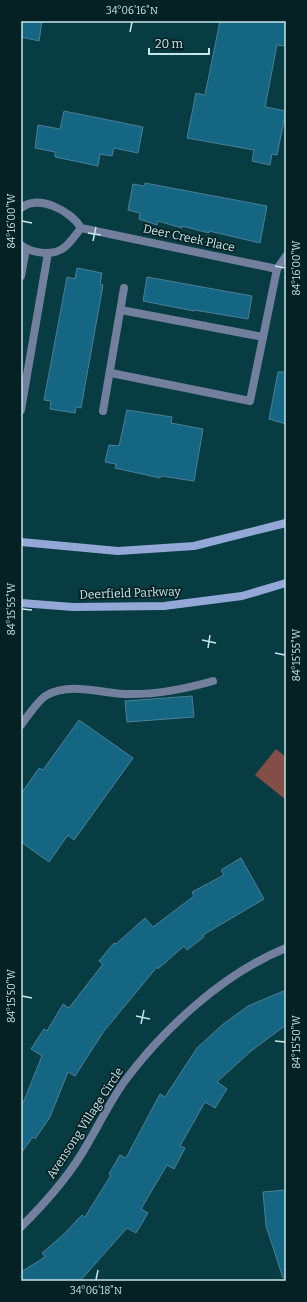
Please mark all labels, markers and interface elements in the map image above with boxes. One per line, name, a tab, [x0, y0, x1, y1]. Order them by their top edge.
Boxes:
text: 34°06'16"N	[106, 5, 158, 17]
scale bar	[149, 30, 209, 56]
text: 20 m	[155, 37, 184, 51]
text: 84°16'00"W	[6, 193, 18, 249]
street label: Deer Creek Place	[142, 221, 236, 255]
text: 84°16'00"W	[291, 240, 303, 296]
text: 84°15'55"W	[6, 582, 18, 635]
street label: Deerfield Parkway	[79, 584, 182, 602]
text: 84°15'55"W	[291, 628, 303, 681]
text: 84°15'50"W	[6, 969, 18, 1023]
text: 84°15'50"W	[291, 1015, 303, 1069]
street label: Avensong Village Circle	[44, 1065, 126, 1181]
text: 34°06'18"N	[70, 1285, 122, 1297]

